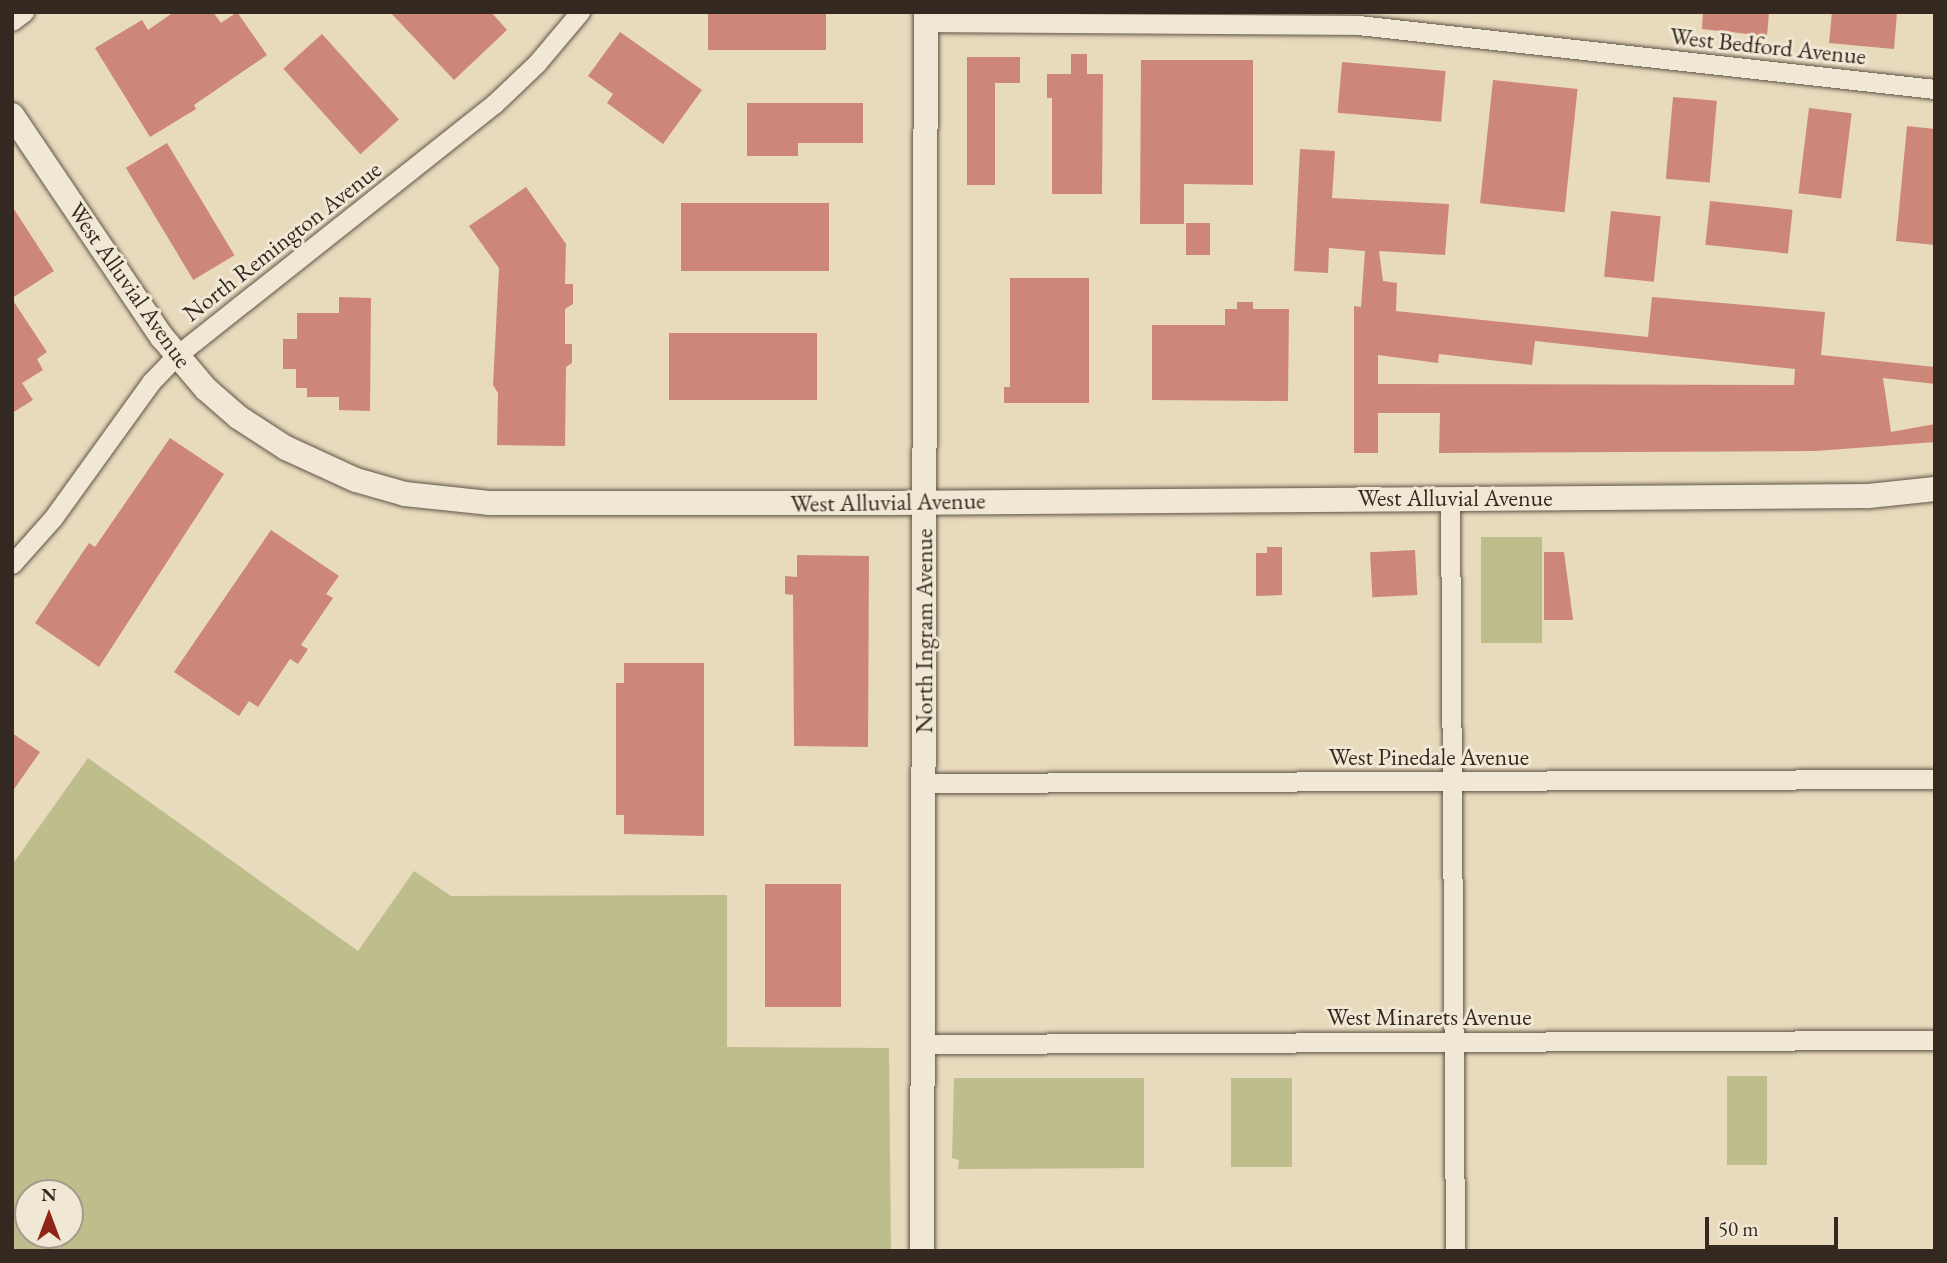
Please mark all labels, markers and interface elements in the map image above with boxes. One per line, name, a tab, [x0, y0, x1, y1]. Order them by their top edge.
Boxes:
street label: West Bedford Avenue	[1668, 21, 1868, 71]
street label: North Remington Avenue	[177, 155, 387, 327]
street label: West Alluvial Avenue	[62, 197, 198, 373]
street label: West Alluvial Avenue	[1357, 484, 1553, 512]
street label: West Alluvial Avenue	[790, 486, 986, 518]
street label: North Ingram Avenue	[910, 529, 938, 733]
street label: West Pinedale Avenue	[1329, 743, 1529, 771]
street label: West Minarets Avenue	[1326, 1003, 1532, 1031]
north arrow	[14, 1179, 84, 1249]
text: N	[41, 1182, 57, 1207]
scale bar	[1709, 1204, 1842, 1248]
text: 50 m	[1718, 1215, 1759, 1242]

